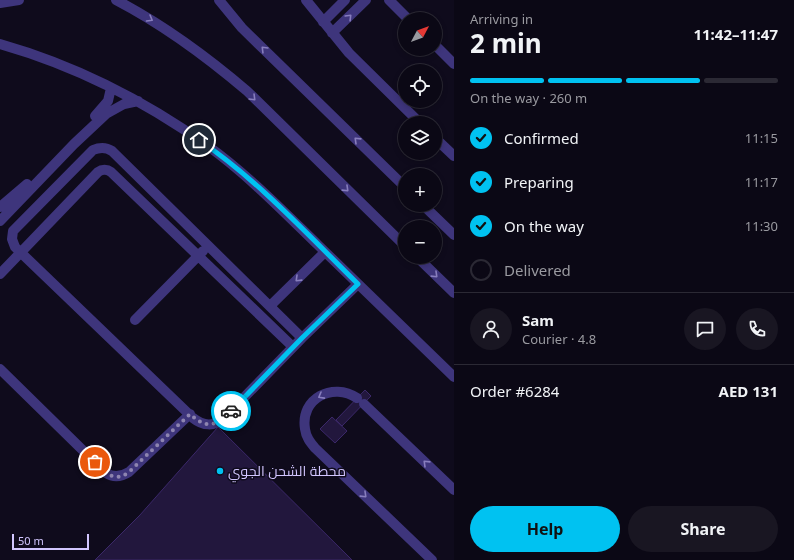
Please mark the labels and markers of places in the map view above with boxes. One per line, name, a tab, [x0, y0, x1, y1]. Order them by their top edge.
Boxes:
pin	[182, 123, 216, 157]
pin	[78, 445, 112, 479]
place label: محطة الشحن الجوي	[228, 461, 346, 483]
marker: محطة الشحن الجوي	[215, 466, 225, 476]

